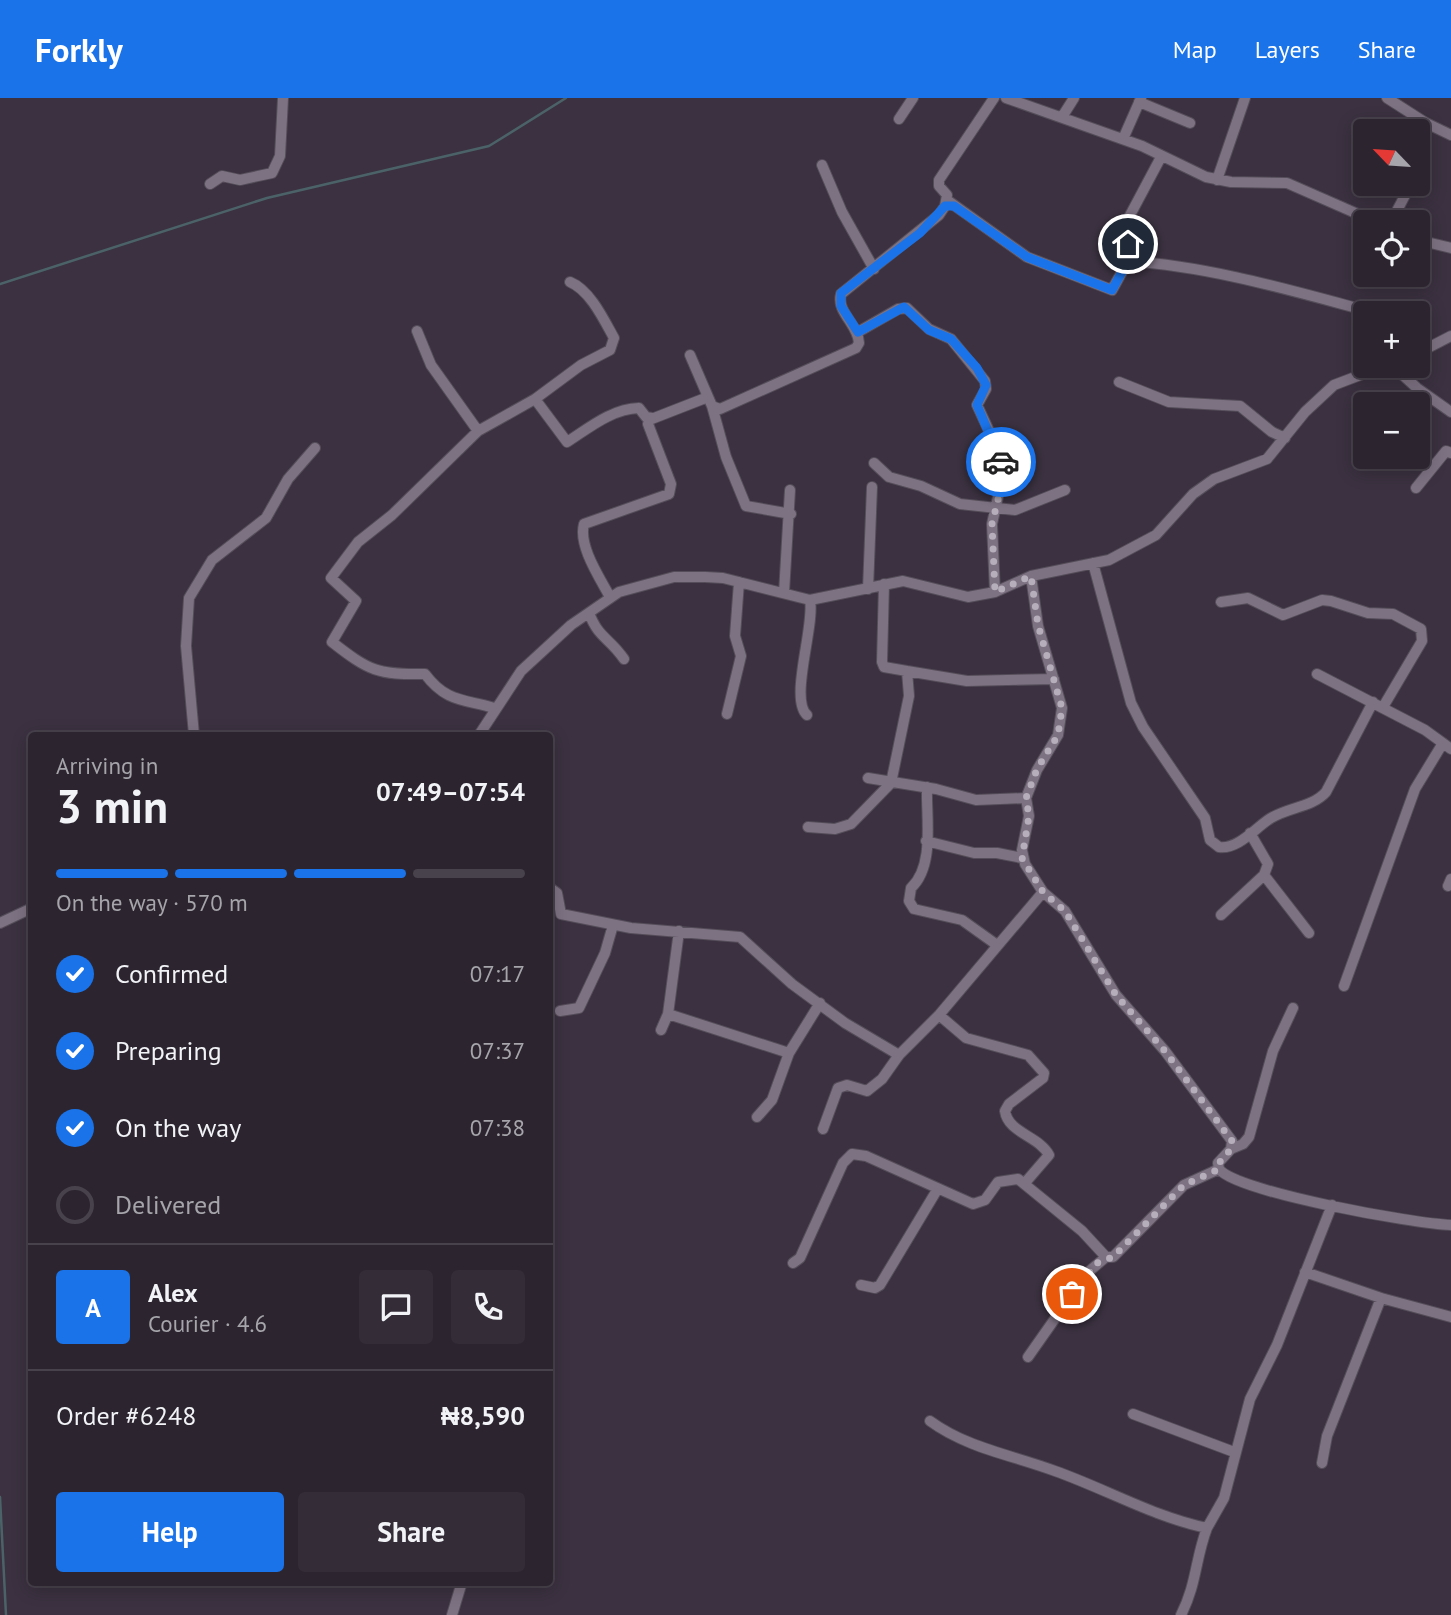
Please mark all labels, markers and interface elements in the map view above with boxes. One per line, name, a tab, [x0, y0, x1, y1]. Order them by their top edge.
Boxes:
text: Forkly	[35, 28, 123, 71]
text: Map	[1173, 34, 1217, 65]
text: Layers	[1255, 34, 1320, 65]
text: Share	[1358, 34, 1416, 65]
north arrow	[1353, 119, 1430, 196]
map controls	[1353, 119, 1430, 469]
button: locate	[1353, 210, 1430, 287]
pin	[1098, 214, 1158, 274]
icon: home	[1109, 225, 1147, 263]
button: +	[1353, 301, 1430, 378]
button: −	[1353, 392, 1430, 469]
courier	[966, 427, 1036, 497]
icon: car	[982, 443, 1020, 481]
text: Arriving in	[56, 751, 158, 780]
text: 07:49–07:54	[376, 775, 525, 808]
text: 3 min	[56, 776, 168, 836]
text: On the way · 570 m	[56, 888, 248, 917]
icon: check	[56, 955, 94, 993]
text: Confirmed	[115, 957, 228, 990]
text: 07:17	[470, 959, 525, 988]
icon: check	[56, 1032, 94, 1070]
text: Preparing	[115, 1034, 222, 1067]
text: 07:37	[470, 1036, 525, 1065]
icon: check	[56, 1109, 94, 1147]
text: On the way	[115, 1111, 241, 1144]
text: 07:38	[470, 1113, 525, 1142]
text: Delivered	[115, 1188, 221, 1221]
pin	[1042, 1264, 1102, 1324]
button: chat	[359, 1270, 433, 1344]
button: phone	[451, 1270, 525, 1344]
icon: bag	[1053, 1275, 1091, 1313]
text: Alex	[148, 1276, 198, 1309]
text: A	[85, 1291, 101, 1324]
text: Courier · 4.6	[148, 1309, 267, 1338]
text: Order #6248	[56, 1399, 196, 1432]
text: ₦8,590	[441, 1399, 525, 1432]
button: Help	[56, 1492, 284, 1572]
button: Share	[298, 1492, 525, 1572]

